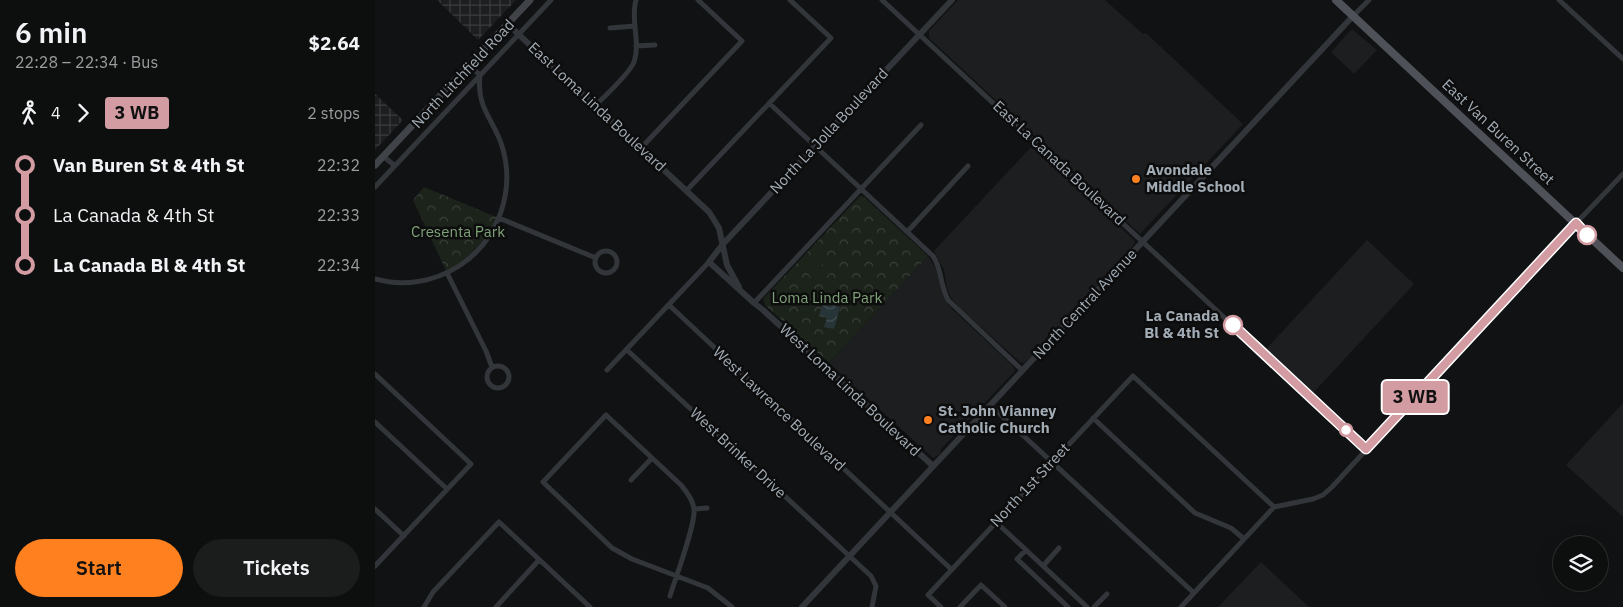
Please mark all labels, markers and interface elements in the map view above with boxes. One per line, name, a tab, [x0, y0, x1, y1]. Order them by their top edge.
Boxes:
text: 6 min	[15, 14, 87, 51]
street label: North Litchfield Road	[407, 15, 518, 132]
text: $2.64	[308, 31, 360, 55]
street label: East Loma Linda Boulevard	[524, 38, 670, 175]
text: 22:28 – 22:34 · Bus	[15, 52, 158, 72]
street label: North La Jolla Boulevard	[765, 64, 892, 197]
street label: East Van Buren Street	[1438, 75, 1558, 189]
street label: East La Canada Boulevard	[989, 96, 1130, 229]
icon: walk	[15, 99, 43, 127]
icon: forward	[69, 99, 97, 127]
text: 3 WB	[115, 101, 159, 124]
text: 4	[51, 103, 61, 123]
text: 2 stops	[307, 103, 360, 123]
text: Van Buren St & 4th St	[53, 153, 245, 177]
text: 22:32	[317, 155, 360, 175]
place label: Avondale Middle School	[1146, 160, 1245, 196]
marker: Avondale Middle School	[1130, 173, 1142, 185]
text: La Canada & 4th St	[53, 203, 214, 227]
text: 22:33	[317, 205, 360, 225]
park label: Cresenta Park	[411, 222, 505, 241]
unlabelled marker	[1577, 225, 1597, 245]
street label: North Central Avenue	[1028, 244, 1141, 363]
text: La Canada Bl & 4th St	[53, 253, 245, 277]
text: 22:34	[317, 255, 360, 275]
park label: Loma Linda Park	[772, 288, 882, 307]
place label: La Canada Bl & 4th St	[1144, 306, 1219, 342]
marker: La Canada Bl & 4th St	[1223, 315, 1243, 335]
street label: West Loma Linda Boulevard	[776, 319, 925, 460]
street label: West Lawrence Boulevard	[709, 342, 849, 475]
line badge: 3 WB	[1380, 381, 1450, 413]
text: 3 WB	[1393, 385, 1437, 408]
place label: St. John Vianney Catholic Church	[938, 401, 1056, 437]
street label: West Brinker Drive	[686, 403, 790, 502]
marker: St. John Vianney Catholic Church	[922, 414, 934, 426]
unlabelled marker	[1339, 423, 1353, 437]
street label: North 1st Street	[986, 439, 1073, 531]
map controls	[1553, 536, 1608, 591]
button: layers	[1553, 536, 1608, 591]
button: Start	[15, 539, 183, 597]
button: Tickets	[193, 539, 360, 597]

